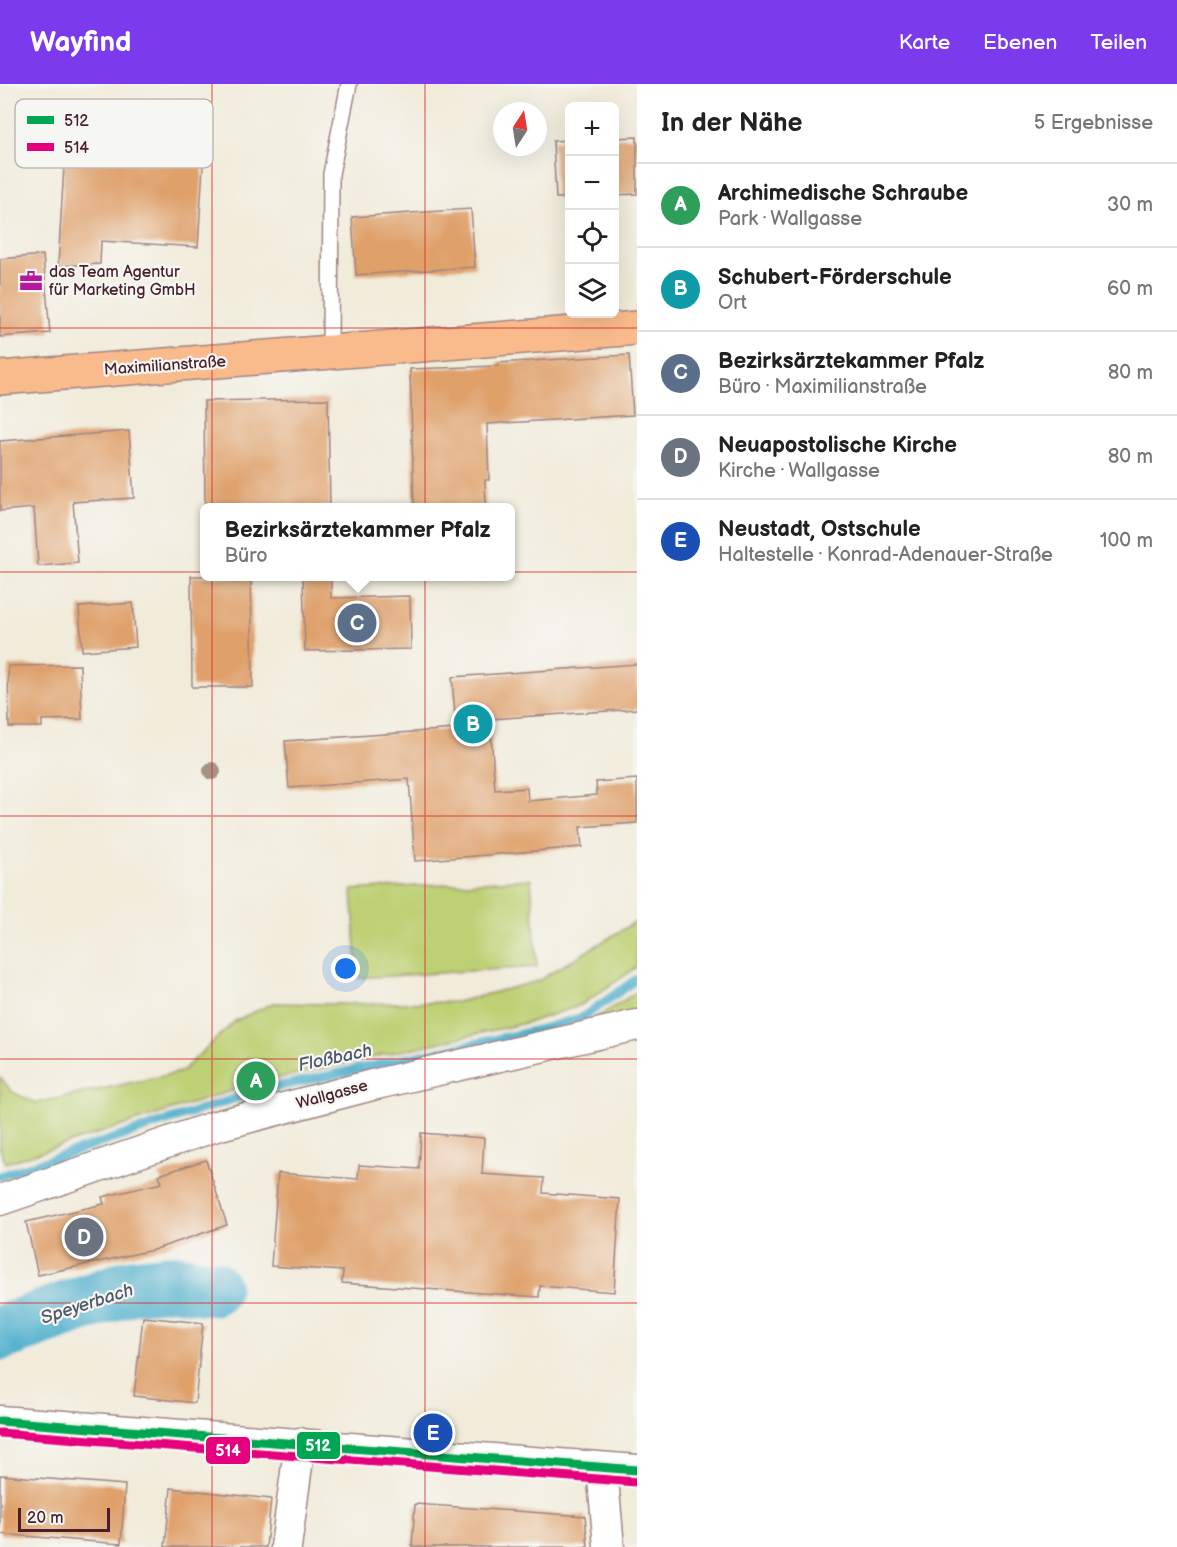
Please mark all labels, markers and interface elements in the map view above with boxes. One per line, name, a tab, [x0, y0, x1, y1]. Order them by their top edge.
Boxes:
text: Wayfind	[30, 26, 131, 59]
text: Karte	[899, 30, 950, 55]
text: Ebenen	[983, 30, 1057, 55]
text: Teilen	[1090, 30, 1147, 55]
legend	[15, 99, 213, 168]
north arrow	[493, 102, 547, 156]
map controls	[565, 102, 619, 318]
button: +	[565, 102, 619, 156]
text: In der Nähe	[661, 108, 803, 139]
text: 5 Ergebnisse	[1034, 111, 1153, 135]
text: 512	[64, 112, 89, 131]
text: 514	[64, 139, 89, 158]
button: −	[565, 156, 619, 210]
text: Archimedische Schraube	[718, 180, 968, 207]
text: A	[674, 193, 687, 217]
text: 30 m	[1107, 193, 1153, 217]
text: Park · Wallgasse	[718, 207, 862, 231]
button: locate	[565, 210, 619, 264]
place label: das Team Agentur für Marketing GmbH	[49, 263, 196, 300]
button: layers	[565, 264, 619, 318]
text: Schubert-Förderschule	[718, 264, 952, 291]
office icon: das Team Agentur für Marketing GmbH	[18, 268, 44, 294]
text: B	[673, 277, 688, 301]
text: 60 m	[1107, 277, 1153, 301]
text: Ort	[718, 291, 747, 315]
text: Bezirksärztekammer Pfalz	[718, 348, 984, 375]
street label: Maximilianstraße	[103, 352, 227, 380]
text: C	[673, 361, 688, 385]
text: 80 m	[1108, 361, 1153, 385]
text: Büro · Maximilianstraße	[718, 375, 927, 399]
text: Neuapostolische Kirche	[718, 432, 957, 459]
text: D	[674, 445, 687, 469]
text: 80 m	[1108, 445, 1153, 469]
text: Kirche · Wallgasse	[718, 459, 880, 483]
popup	[200, 503, 515, 581]
text: Neustadt, Ostschule	[718, 516, 921, 543]
text: Bezirksärztekammer Pfalz	[224, 517, 491, 544]
text: E	[674, 529, 687, 553]
text: 100 m	[1100, 529, 1153, 553]
text: Haltestelle · Konrad-Adenauer-Straße	[718, 543, 1053, 567]
text: Büro	[224, 544, 268, 568]
pin: C	[338, 600, 376, 646]
pin: B	[454, 702, 492, 746]
your location	[331, 954, 360, 983]
water label: Floßbach	[296, 1040, 374, 1076]
pin: A	[236, 1058, 276, 1104]
street label: Wallgasse	[294, 1076, 370, 1114]
pin: D	[64, 1214, 104, 1260]
water label: Speyerbach	[38, 1279, 136, 1329]
pin: E	[414, 1410, 452, 1456]
line badge: 512	[296, 1431, 341, 1460]
line badge: 514	[205, 1436, 251, 1465]
text: 512	[305, 1437, 331, 1456]
text: 514	[215, 1442, 241, 1461]
scale bar	[18, 1505, 110, 1532]
text: 20 m	[27, 1509, 63, 1528]

